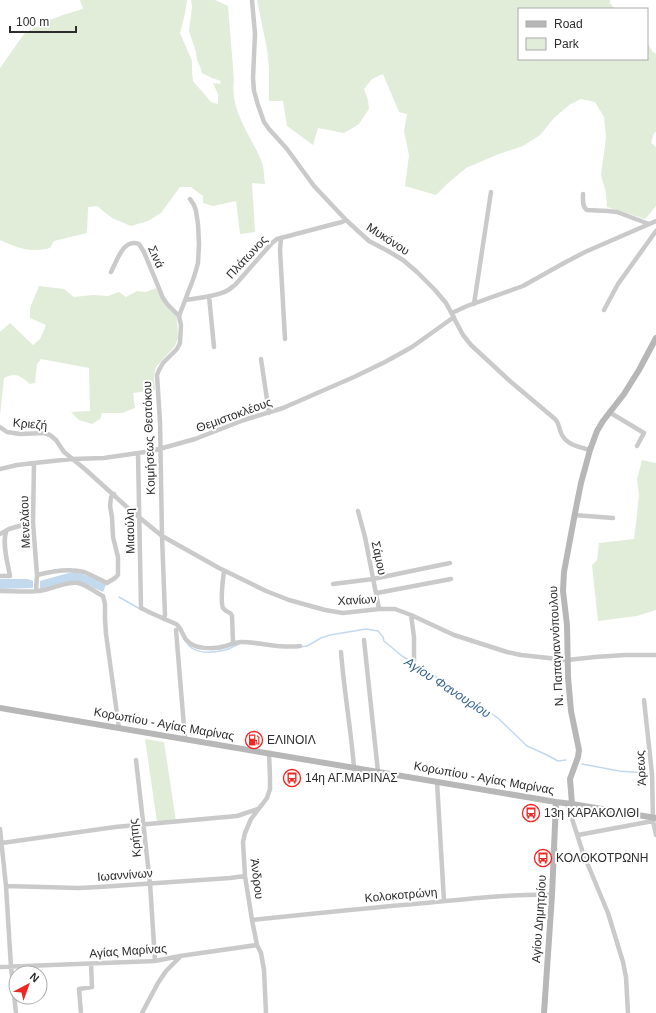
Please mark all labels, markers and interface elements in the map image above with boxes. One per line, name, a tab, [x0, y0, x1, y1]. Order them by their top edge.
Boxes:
scale bar	[10, 8, 76, 34]
legend	[518, 8, 648, 60]
text: 100 m	[16, 15, 49, 29]
text: Road	[554, 17, 583, 31]
text: Park	[554, 37, 580, 51]
street label: Μυκόνου	[364, 220, 412, 258]
street label: Πλάτωνος	[224, 232, 271, 281]
street label: Σινά	[145, 244, 167, 270]
street label: Κοιμήσεως Θεοτόκου	[140, 381, 158, 495]
street label: Θεμιστοκλέους	[194, 395, 274, 435]
street label: Κριεζή	[12, 416, 48, 432]
street label: Μενελάου	[17, 495, 33, 549]
street label: Μιαούλη	[123, 508, 137, 554]
street label: Σάμου	[369, 540, 389, 576]
street label: Ν. Παπαγιαννόπουλου	[546, 585, 566, 707]
street label: Χανίων	[337, 592, 377, 608]
water label: Αγίου Φανουρίου	[401, 653, 494, 721]
street label: Κορωπίου - Αγίας Μαρίνας	[93, 705, 236, 743]
fuel station icon: ΕΛΙΝΟΙΛ	[244, 730, 264, 750]
place label: ΕΛΙΝΟΙΛ	[267, 733, 316, 747]
street label: Άρεως	[633, 750, 649, 786]
street label: Κορωπίου - Αγίας Μαρίνας	[413, 759, 556, 797]
bus stop icon: 14η ΑΓ.ΜΑΡΙΝΑΣ	[282, 768, 302, 788]
place label: 14η ΑΓ.ΜΑΡΙΝΑΣ	[305, 771, 398, 785]
bus stop icon: 13η ΚΑΡΑΚΟΛΙΘΙ	[521, 803, 541, 823]
place label: 13η ΚΑΡΑΚΟΛΙΘΙ	[544, 806, 639, 820]
street label: Κρήτης	[126, 818, 144, 858]
bus stop icon: ΚΟΛΟΚΟΤΡΩΝΗ	[533, 848, 553, 868]
place label: ΚΟΛΟΚΟΤΡΩΝΗ	[556, 851, 648, 865]
street label: Άνδρου	[248, 858, 266, 900]
street label: Ιωαννίνων	[97, 866, 153, 884]
street label: Αγίου Δημητρίου	[529, 875, 549, 963]
street label: Κολοκοτρώνη	[364, 885, 438, 905]
street label: Αγίας Μαρίνας	[89, 941, 167, 961]
north arrow	[8, 965, 48, 1005]
text: N	[28, 970, 42, 985]

